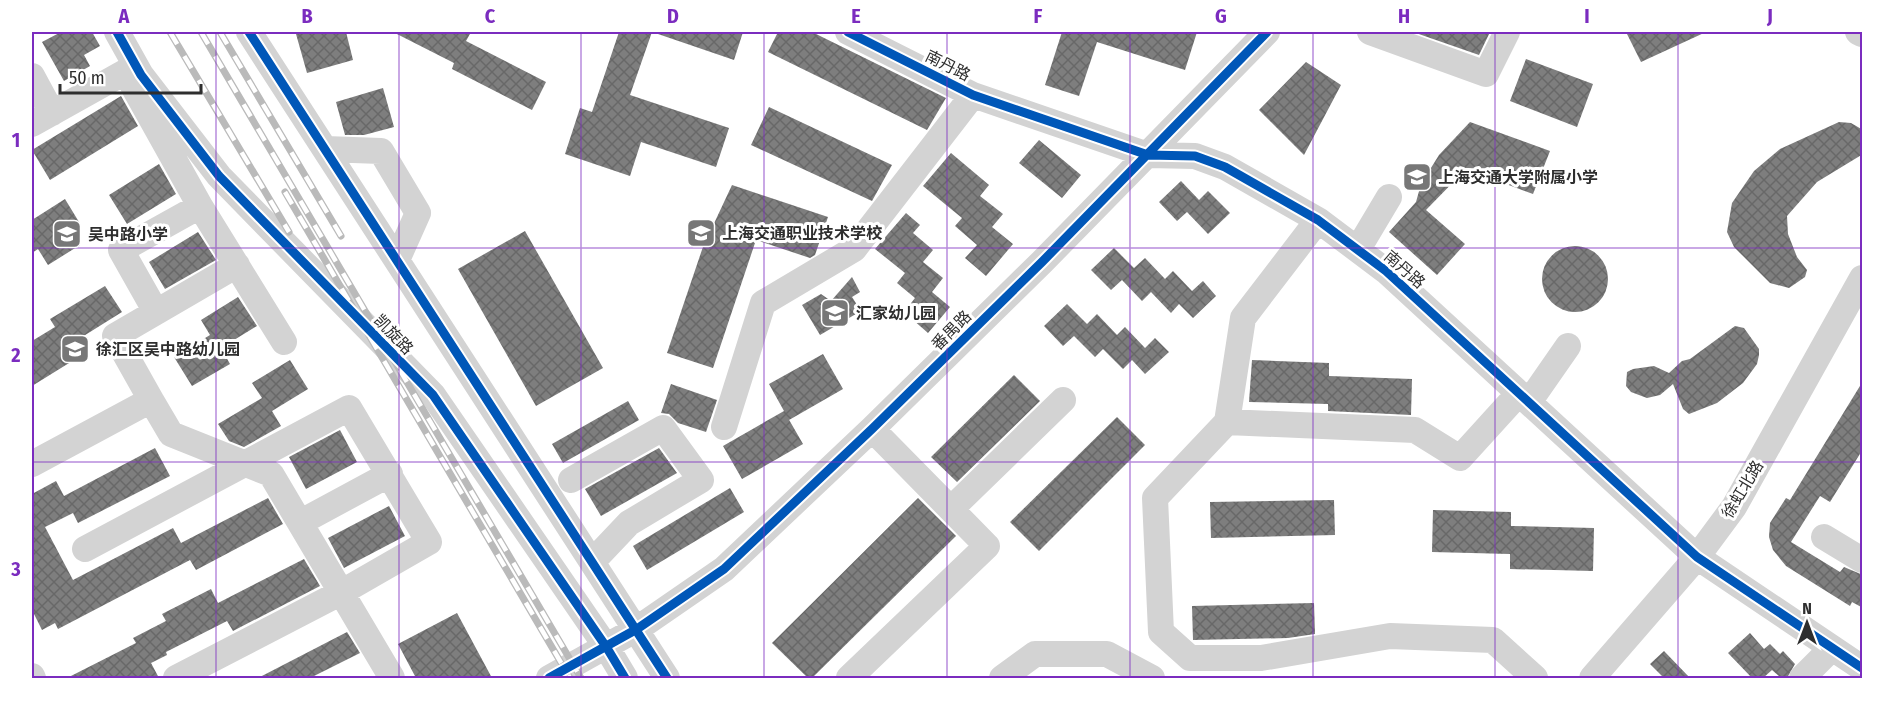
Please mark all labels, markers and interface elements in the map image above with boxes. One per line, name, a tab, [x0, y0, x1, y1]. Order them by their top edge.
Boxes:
text: A	[118, 4, 131, 28]
text: B	[301, 4, 313, 28]
text: C	[485, 4, 496, 28]
text: D	[667, 4, 679, 28]
text: E	[851, 4, 861, 28]
text: F	[1034, 4, 1043, 28]
text: G	[1215, 4, 1227, 28]
text: H	[1398, 4, 1410, 28]
text: I	[1584, 4, 1590, 28]
text: J	[1766, 4, 1773, 28]
street label: 南丹路	[922, 46, 973, 85]
scale bar	[60, 57, 201, 95]
text: 50 m	[69, 67, 105, 89]
text: 1	[12, 128, 20, 152]
school or university icon: 上海交通大学附属小学	[1401, 161, 1433, 193]
place label: 上海交通大学附属小学	[1438, 168, 1598, 187]
school or university icon: 上海交通职业技术学校	[685, 217, 717, 249]
school or university icon: 吴中路小学	[51, 218, 83, 250]
place label: 上海交通职业技术学校	[722, 224, 883, 243]
place label: 吴中路小学	[88, 225, 168, 244]
street label: 南丹路	[1380, 246, 1429, 292]
school or university icon: 汇家幼儿园	[819, 297, 851, 329]
place label: 汇家幼儿园	[856, 304, 936, 323]
street label: 番禺路	[928, 307, 975, 354]
street label: 凯旋路	[370, 310, 417, 358]
school or university icon: 徐汇区吴中路幼儿园	[59, 333, 91, 365]
place label: 徐汇区吴中路幼儿园	[96, 340, 240, 359]
text: 2	[10, 343, 21, 367]
street label: 徐虹北路	[1718, 457, 1767, 522]
text: 3	[10, 557, 21, 581]
north arrow	[1777, 593, 1837, 653]
text: N	[1802, 599, 1812, 618]

